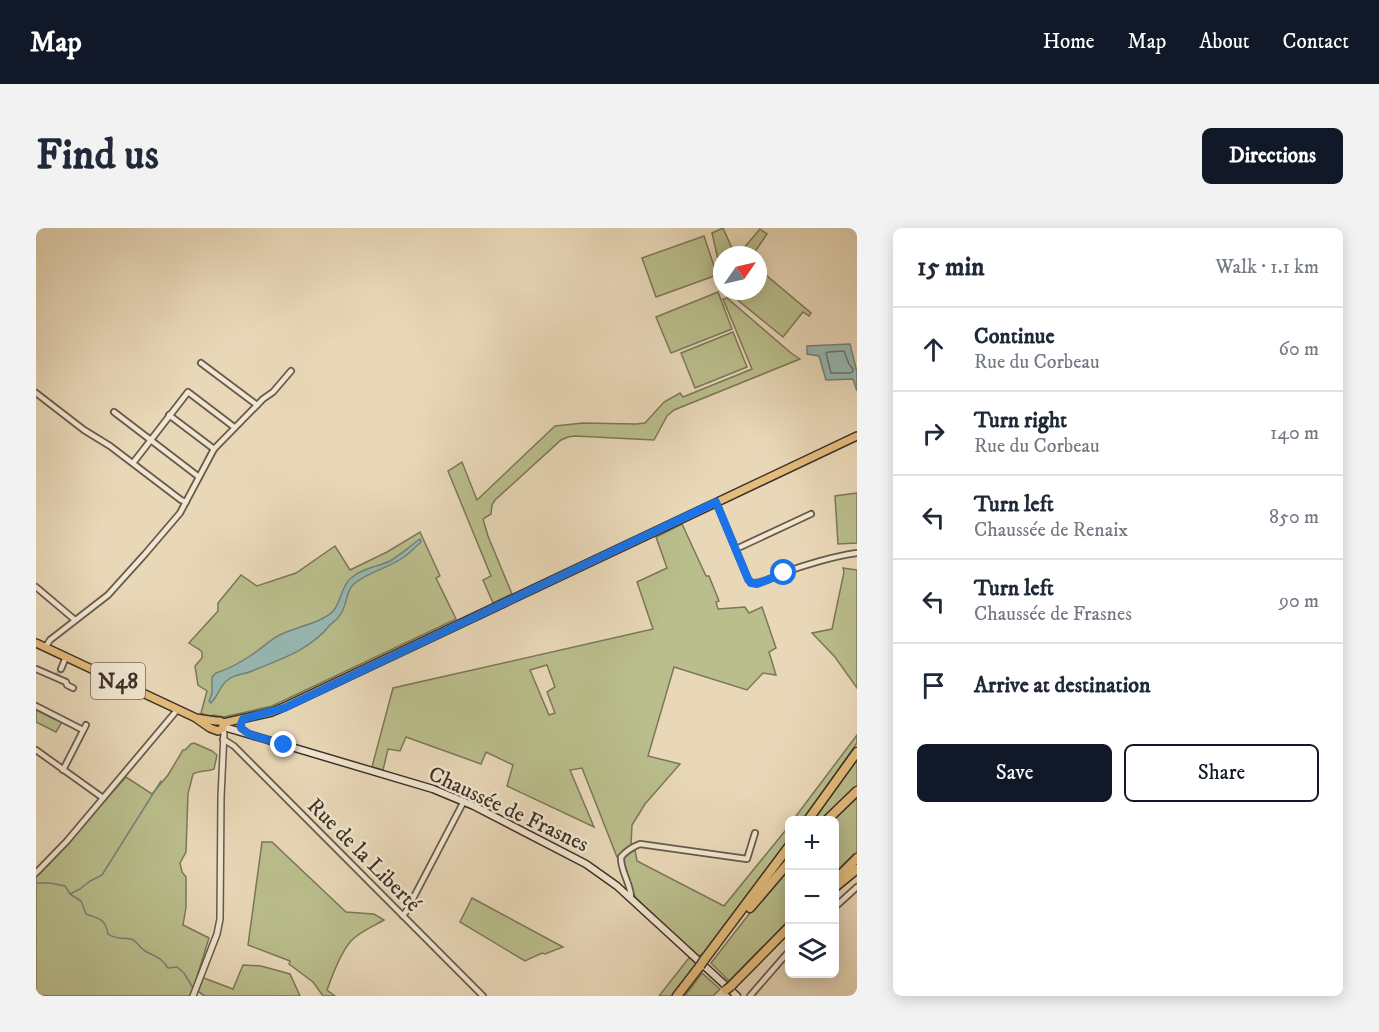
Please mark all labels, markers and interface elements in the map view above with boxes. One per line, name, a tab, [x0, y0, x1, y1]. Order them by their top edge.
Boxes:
text: Map	[30, 25, 82, 60]
text: Home	[1043, 29, 1095, 55]
text: Map	[1128, 29, 1166, 55]
text: About	[1199, 29, 1250, 55]
text: Contact	[1283, 29, 1349, 55]
button: Directions	[1202, 128, 1343, 184]
text: Find us	[36, 130, 159, 182]
north arrow	[713, 246, 767, 300]
text: 15 min	[917, 251, 985, 284]
text: Walk · 1.1 km	[1215, 255, 1319, 280]
text: Continue	[974, 323, 1055, 350]
icon: ahead	[917, 333, 950, 366]
text: 60 m	[1279, 337, 1319, 362]
text: Rue du Corbeau	[974, 350, 1100, 375]
text: Turn right	[974, 407, 1067, 434]
icon: right	[917, 417, 950, 450]
text: 140 m	[1270, 421, 1319, 446]
text: Rue du Corbeau	[974, 434, 1100, 459]
text: Turn left	[974, 491, 1054, 518]
icon: left	[917, 501, 950, 534]
text: 850 m	[1269, 505, 1319, 530]
text: Chaussée de Renaix	[974, 518, 1128, 543]
route start	[770, 559, 796, 585]
text: Turn left	[974, 575, 1054, 602]
icon: left	[917, 585, 950, 618]
text: 90 m	[1279, 589, 1319, 614]
text: Chaussée de Frasnes	[974, 602, 1132, 627]
road number: N48	[91, 663, 145, 699]
icon: arrive	[917, 669, 950, 702]
text: Arrive at destination	[974, 672, 1151, 699]
route end	[270, 731, 296, 757]
button: Save	[917, 744, 1112, 802]
button: Share	[1124, 744, 1319, 802]
street label: Chaussée de Frasnes	[424, 760, 593, 858]
street label: Rue de la Liberté	[301, 793, 426, 918]
map controls	[785, 816, 839, 978]
button: +	[785, 816, 839, 870]
button: −	[785, 870, 839, 924]
button: layers	[785, 924, 839, 978]

